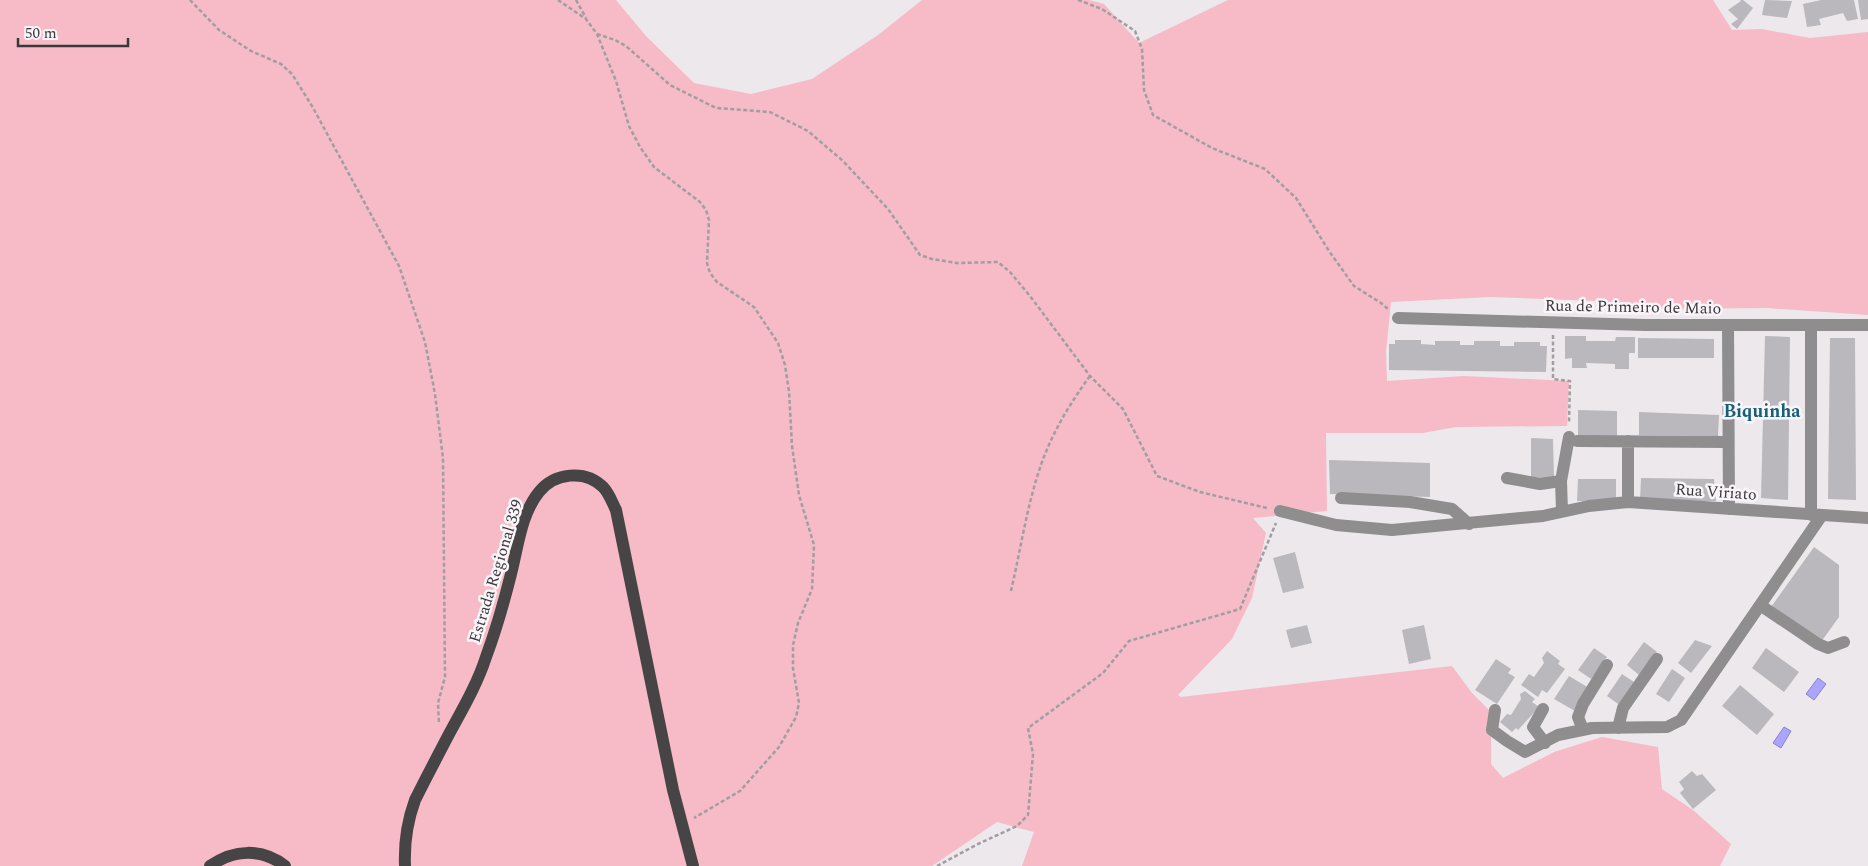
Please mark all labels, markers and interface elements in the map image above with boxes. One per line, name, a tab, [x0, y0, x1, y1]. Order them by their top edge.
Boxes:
scale bar	[18, 15, 128, 47]
text: 50 m	[25, 22, 57, 45]
street label: Rua de Primeiro de Maio	[1545, 293, 1721, 321]
district label: Biquinha	[1723, 398, 1801, 425]
street label: Rua Viriato	[1674, 477, 1758, 507]
street label: Estrada Regional 339	[463, 496, 529, 646]

